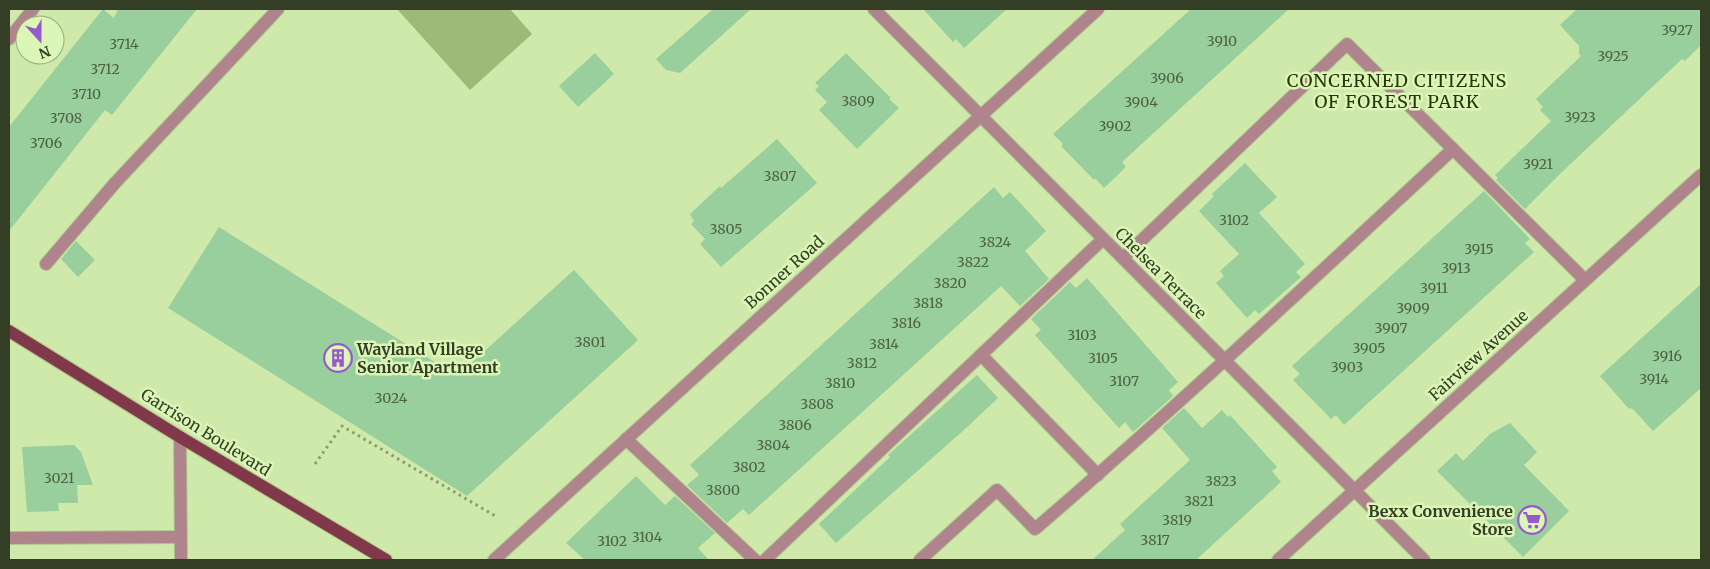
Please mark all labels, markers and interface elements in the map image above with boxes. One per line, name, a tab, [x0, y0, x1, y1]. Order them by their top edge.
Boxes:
north arrow	[15, 15, 65, 65]
house number: 3927	[1661, 21, 1693, 39]
house number: 3910	[1207, 32, 1237, 50]
house number: 3714	[109, 35, 139, 53]
text: N	[36, 42, 53, 63]
house number: 3925	[1597, 47, 1629, 65]
house number: 3712	[90, 60, 120, 78]
house number: 3906	[1150, 69, 1184, 87]
district label: CONCERNED CITIZENS OF FOREST PARK	[1287, 69, 1507, 113]
house number: 3710	[71, 85, 101, 103]
house number: 3809	[841, 92, 875, 110]
house number: 3904	[1124, 93, 1158, 111]
house number: 3923	[1564, 108, 1596, 126]
house number: 3708	[50, 109, 82, 127]
house number: 3902	[1098, 117, 1132, 135]
house number: 3706	[30, 134, 62, 152]
house number: 3921	[1523, 155, 1553, 173]
house number: 3807	[764, 167, 796, 185]
house number: 3102	[1219, 211, 1249, 229]
house number: 3805	[709, 220, 743, 238]
street label: Chelsea Terrace	[1111, 223, 1211, 323]
street label: Bonner Road	[740, 231, 828, 313]
house number: 3824	[979, 233, 1012, 251]
house number: 3915	[1464, 240, 1494, 258]
house number: 3822	[957, 253, 989, 271]
house number: 3913	[1441, 259, 1471, 277]
house number: 3820	[934, 274, 967, 292]
house number: 3911	[1420, 279, 1448, 297]
house number: 3818	[913, 294, 943, 312]
house number: 3909	[1396, 299, 1430, 317]
street label: Fairview Avenue	[1424, 305, 1532, 405]
house number: 3816	[891, 314, 921, 332]
house number: 3907	[1375, 319, 1407, 337]
house number: 3103	[1067, 326, 1097, 344]
house number: 3801	[575, 333, 606, 351]
house number: 3814	[869, 335, 899, 353]
place label: Wayland Village Senior Apartment	[356, 339, 499, 377]
house number: 3905	[1353, 339, 1385, 357]
building icon: Wayland Village Senior Apartment	[323, 343, 353, 373]
house number: 3916	[1652, 347, 1682, 365]
house number: 3105	[1088, 349, 1118, 367]
house number: 3812	[847, 354, 877, 372]
house number: 3903	[1331, 358, 1363, 376]
house number: 3914	[1639, 370, 1669, 388]
house number: 3107	[1109, 372, 1139, 390]
house number: 3810	[825, 374, 855, 392]
street label: Garrison Boulevard	[137, 384, 275, 480]
house number: 3024	[375, 389, 408, 407]
house number: 3808	[800, 395, 834, 413]
house number: 3806	[778, 416, 812, 434]
house number: 3804	[756, 436, 790, 454]
house number: 3802	[732, 458, 766, 476]
house number: 3021	[44, 469, 74, 487]
house number: 3823	[1205, 472, 1237, 490]
house number: 3800	[706, 481, 740, 499]
house number: 3821	[1184, 492, 1214, 510]
place label: Bexx Convenience Store	[1368, 501, 1513, 539]
supermarket icon: Bexx Convenience Store	[1517, 505, 1547, 535]
house number: 3819	[1162, 511, 1192, 529]
house number: 3104	[632, 528, 663, 546]
house number: 3817	[1140, 531, 1170, 549]
house number: 3102	[597, 532, 627, 550]

